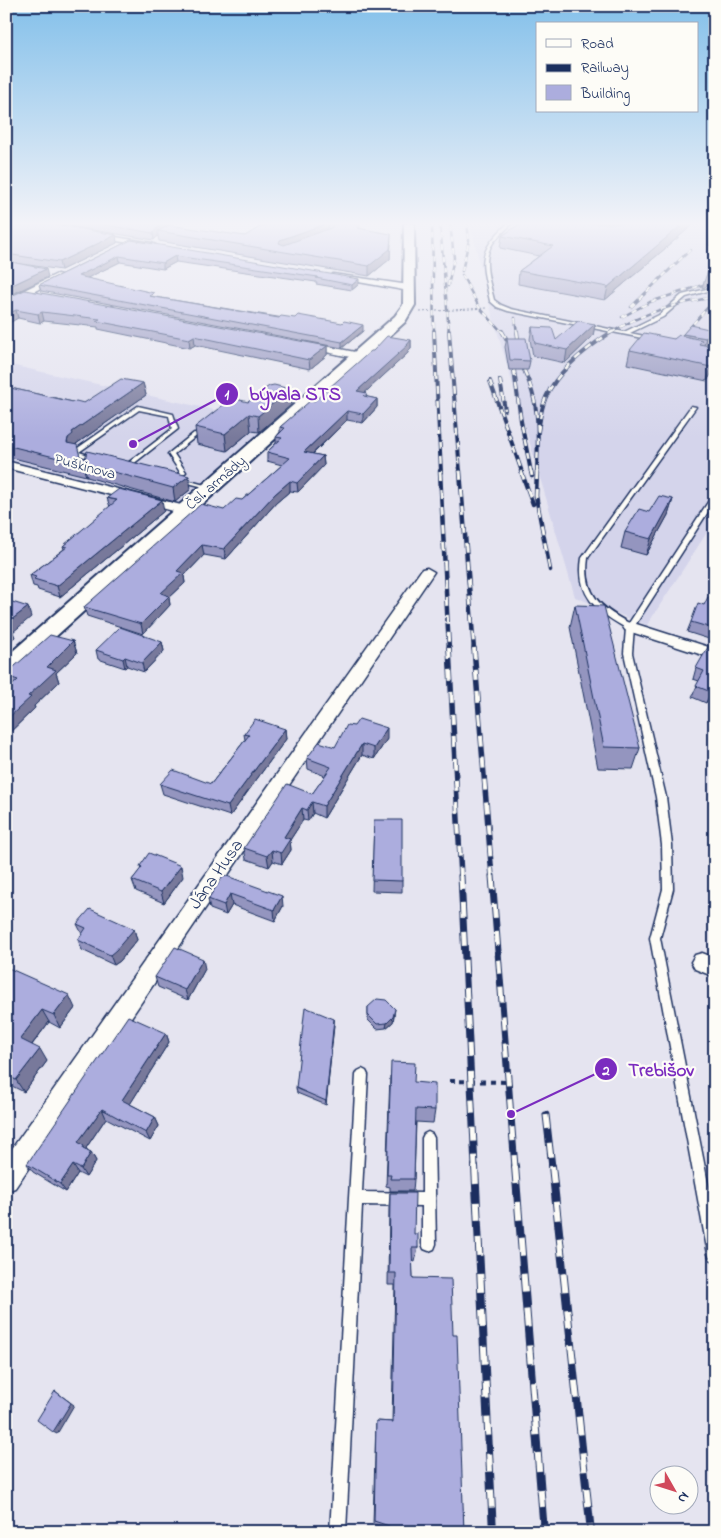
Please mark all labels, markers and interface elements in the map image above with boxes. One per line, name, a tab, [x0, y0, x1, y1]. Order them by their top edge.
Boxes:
legend	[536, 22, 698, 112]
text: Road	[581, 33, 614, 55]
text: Railway	[581, 57, 629, 80]
text: Building	[580, 83, 630, 106]
callout: bývala STS	[214, 377, 351, 411]
text: bývala STS	[249, 382, 341, 411]
text: 1	[225, 384, 230, 406]
street label: Puškinova	[52, 448, 118, 486]
street label: Čsl. armády	[181, 450, 252, 516]
street label: Jána Husa	[183, 835, 251, 915]
callout: Trebišov	[593, 1052, 704, 1086]
text: Trebišov	[628, 1058, 694, 1085]
text: 2	[601, 1060, 610, 1082]
north arrow	[648, 1466, 698, 1516]
text: N	[672, 1487, 694, 1508]

